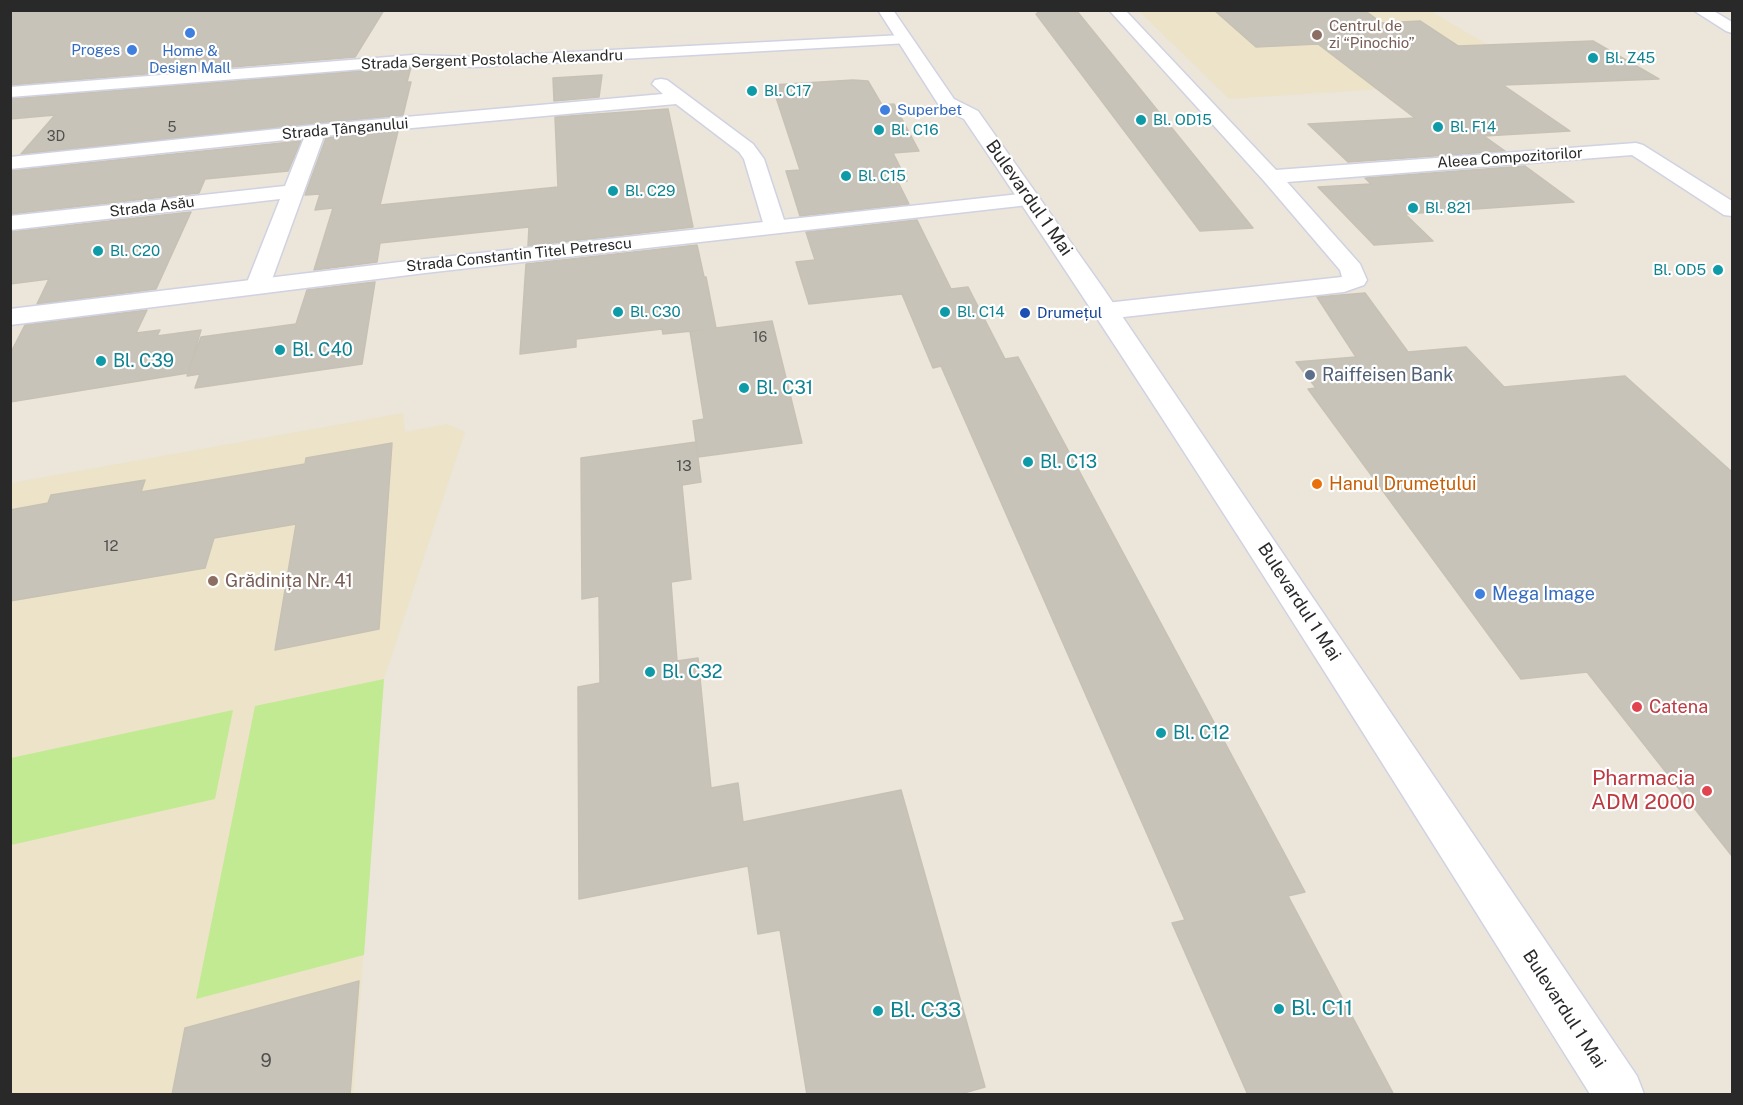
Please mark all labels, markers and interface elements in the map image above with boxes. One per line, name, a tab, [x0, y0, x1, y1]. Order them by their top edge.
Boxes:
place label: Centrul de zi “Pinochio”	[1329, 17, 1415, 52]
marker: Home & Design Mall	[183, 26, 197, 40]
marker: Centrul de zi “Pinochio”	[1310, 28, 1324, 42]
place label: Proges	[71, 41, 120, 59]
place label: Home & Design Mall	[149, 42, 231, 77]
marker: Proges	[125, 43, 139, 57]
street label: Strada Sergent Postolache Alexandru	[361, 46, 623, 74]
place label: Bl. Z45	[1605, 49, 1655, 67]
marker: Bl. Z45	[1586, 51, 1600, 65]
place label: Bl. C17	[764, 82, 811, 100]
marker: Bl. C17	[745, 84, 759, 98]
place label: Superbet	[897, 101, 962, 119]
marker: Superbet	[878, 103, 892, 117]
place label: Bl. OD15	[1153, 111, 1212, 129]
marker: Bl. OD15	[1134, 113, 1148, 127]
street label: Strada Țânganului	[281, 114, 409, 144]
place label: Bl. F14	[1450, 118, 1496, 136]
house number: 5	[168, 120, 176, 136]
marker: Bl. F14	[1431, 120, 1445, 134]
place label: Bl. C16	[891, 121, 938, 139]
marker: Bl. C16	[872, 123, 886, 137]
house number: 3D	[47, 129, 65, 145]
street label: Bulevardul 1 Mai	[981, 136, 1077, 260]
street label: Aleea Compozitorilor	[1437, 144, 1583, 172]
place label: Bl. C15	[858, 167, 906, 185]
marker: Bl. C15	[839, 169, 853, 183]
place label: Bl. C29	[625, 182, 675, 200]
marker: Bl. C29	[606, 184, 620, 198]
street label: Strada Asău	[109, 193, 195, 221]
place label: Bl. 821	[1425, 199, 1471, 217]
marker: Bl. 821	[1406, 201, 1420, 215]
street label: Strada Constantin Titel Petrescu	[405, 234, 633, 276]
place label: Bl. C20	[110, 242, 160, 260]
marker: Bl. C20	[91, 244, 105, 258]
place label: Bl. OD5	[1653, 261, 1706, 279]
marker: Bl. OD5	[1711, 263, 1725, 277]
place label: Bl. C30	[630, 303, 681, 321]
place label: Bl. C14	[957, 303, 1005, 321]
place label: Drumețul	[1037, 304, 1102, 322]
marker: Bl. C30	[611, 305, 625, 319]
marker: Bl. C14	[938, 305, 952, 319]
marker: Drumețul	[1018, 306, 1032, 320]
house number: 16	[753, 330, 767, 346]
place label: Bl. C40	[292, 339, 353, 361]
marker: Bl. C40	[273, 343, 287, 357]
place label: Bl. C39	[113, 350, 174, 372]
marker: Bl. C39	[94, 354, 108, 368]
place label: Raiffeisen Bank	[1322, 364, 1453, 386]
marker: Raiffeisen Bank	[1303, 368, 1317, 382]
place label: Bl. C31	[756, 377, 813, 399]
marker: Bl. C31	[737, 381, 751, 395]
place label: Bl. C13	[1040, 451, 1097, 473]
marker: Bl. C13	[1021, 455, 1035, 469]
house number: 13	[676, 457, 692, 475]
place label: Hanul Drumețului	[1329, 473, 1477, 495]
marker: Hanul Drumețului	[1310, 477, 1324, 491]
house number: 12	[103, 537, 119, 555]
street label: Bulevardul 1 Mai	[1253, 539, 1345, 665]
place label: Grădinița Nr. 41	[225, 570, 353, 592]
marker: Grădinița Nr. 41	[206, 574, 220, 588]
place label: Mega Image	[1492, 583, 1595, 605]
marker: Mega Image	[1473, 587, 1487, 601]
place label: Bl. C32	[662, 661, 723, 683]
marker: Bl. C32	[643, 665, 657, 679]
place label: Catena	[1649, 696, 1708, 718]
marker: Catena	[1630, 700, 1644, 714]
place label: Bl. C12	[1173, 722, 1229, 744]
marker: Bl. C12	[1154, 726, 1168, 740]
place label: Pharmacia ADM 2000	[1591, 766, 1695, 816]
marker: Pharmacia ADM 2000	[1700, 784, 1714, 798]
street label: Bulevardul 1 Mai	[1518, 946, 1610, 1072]
place label: Bl. C11	[1291, 996, 1353, 1022]
place label: Bl. C33	[890, 998, 961, 1024]
marker: Bl. C11	[1272, 1002, 1286, 1016]
marker: Bl. C33	[871, 1004, 885, 1018]
house number: 9	[260, 1050, 272, 1072]

